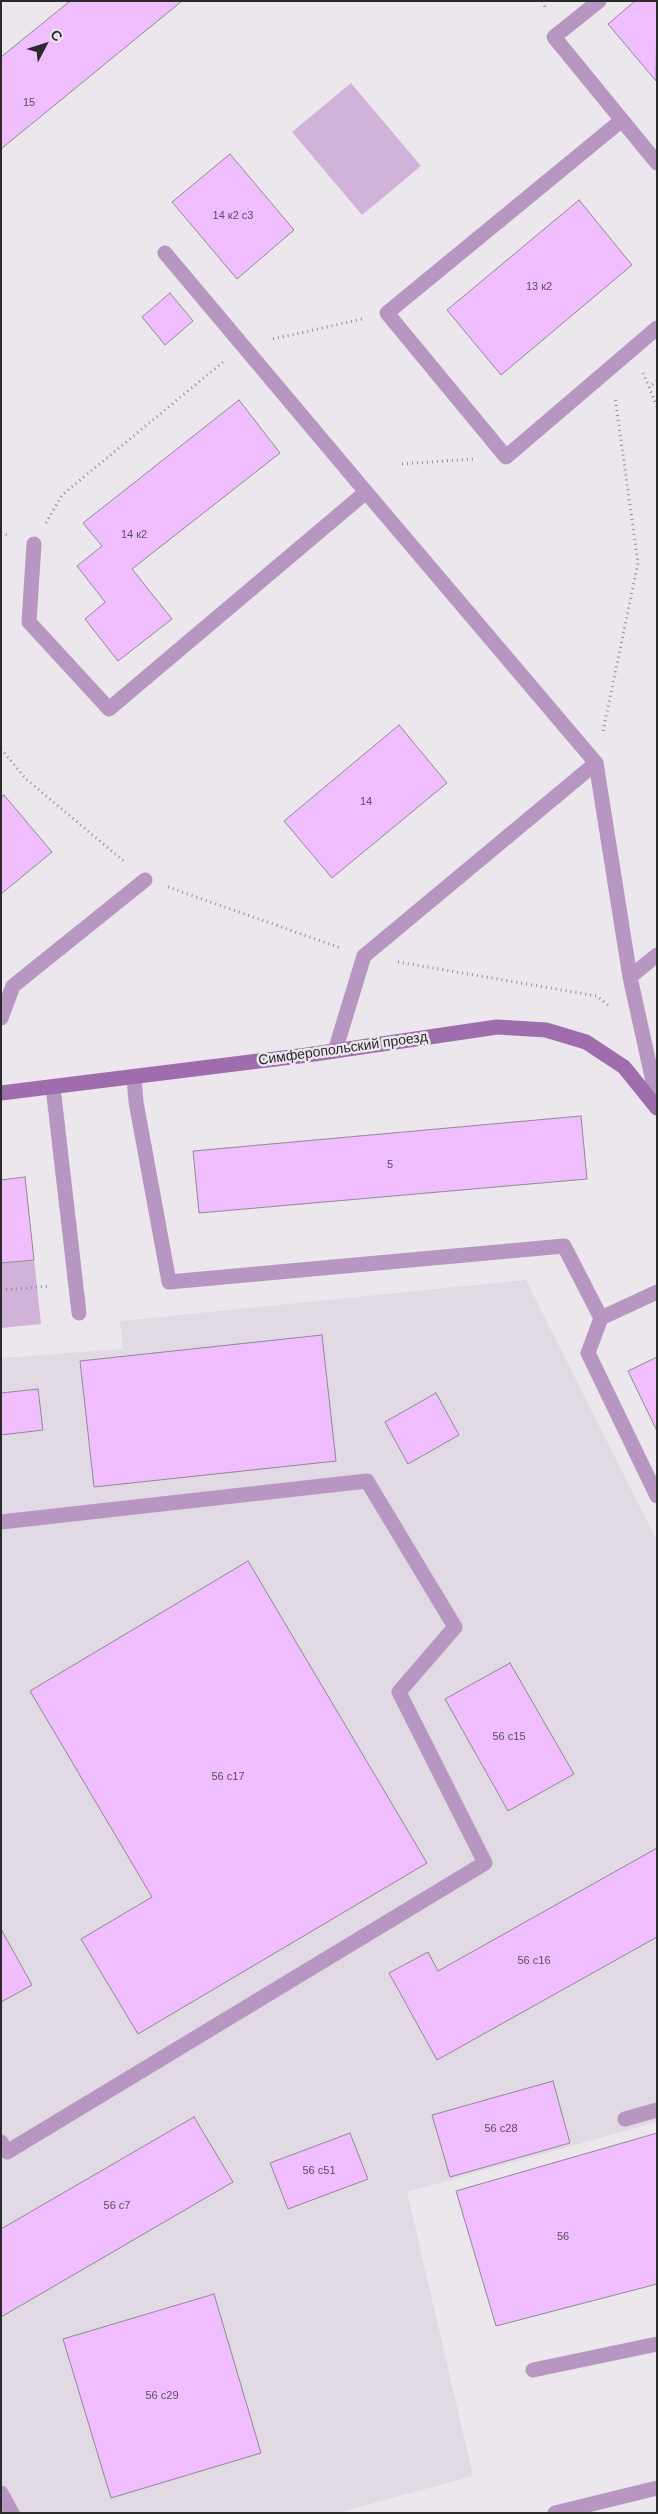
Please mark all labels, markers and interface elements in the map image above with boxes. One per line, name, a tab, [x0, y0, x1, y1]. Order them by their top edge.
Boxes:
north arrow	[20, 20, 70, 70]
text: С	[47, 26, 66, 44]
house number: 15	[23, 96, 35, 110]
house number: 14 к2 с3	[213, 209, 253, 223]
house number: 13 к2	[526, 280, 552, 294]
house number: 14 к2	[121, 528, 147, 542]
house number: 14	[360, 795, 372, 809]
street label: Симферопольский проезд	[257, 1029, 429, 1069]
house number: 5	[387, 1158, 393, 1172]
house number: 56 с15	[492, 1730, 526, 1744]
house number: 56 с17	[211, 1770, 245, 1784]
house number: 56 с16	[517, 1954, 551, 1968]
house number: 56 с28	[484, 2122, 518, 2136]
house number: 56 с51	[302, 2164, 336, 2178]
house number: 56 с7	[104, 2199, 130, 2213]
house number: 56	[557, 2230, 569, 2244]
house number: 56 с29	[145, 2389, 179, 2403]

